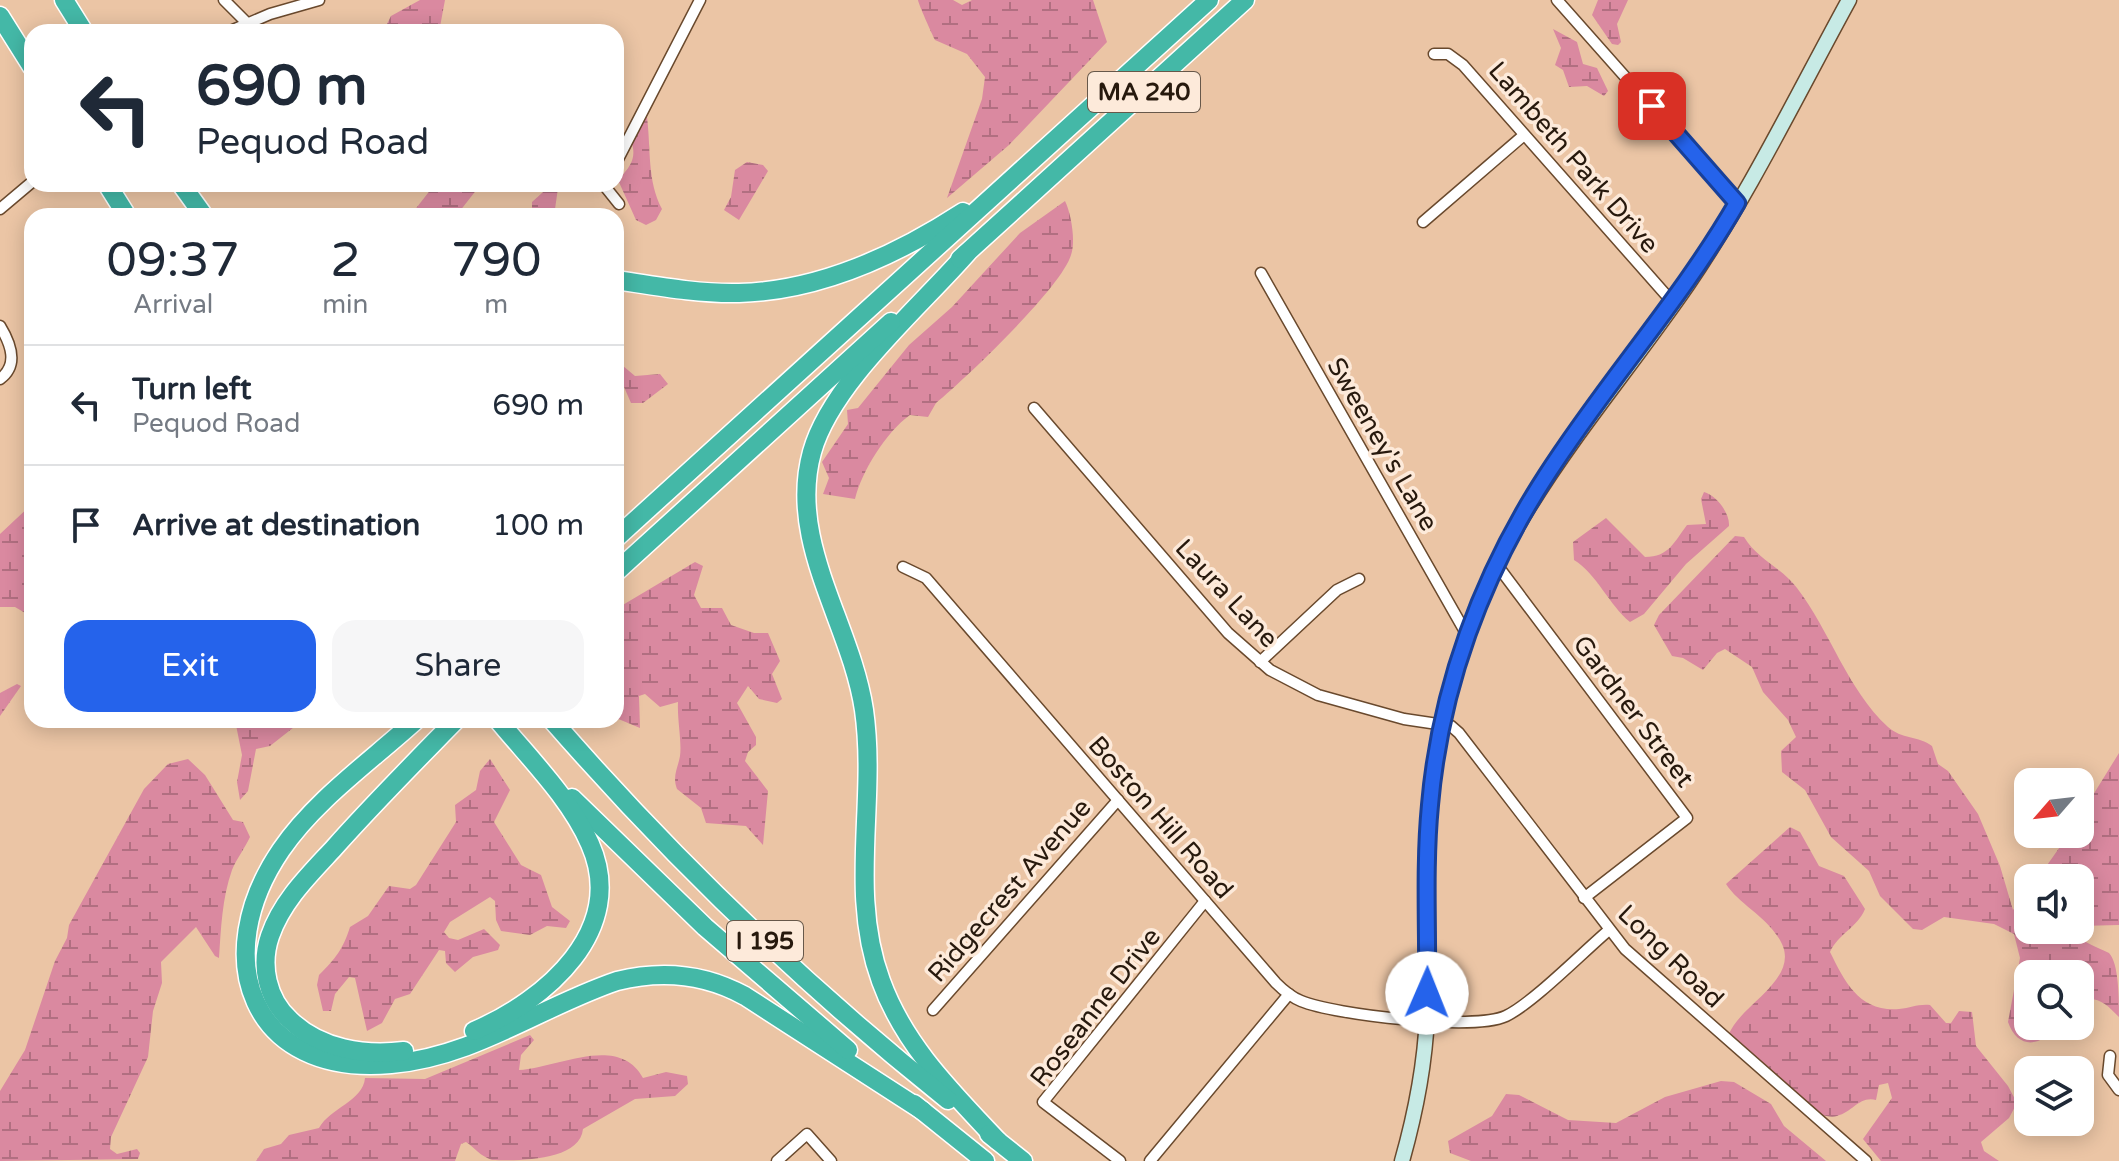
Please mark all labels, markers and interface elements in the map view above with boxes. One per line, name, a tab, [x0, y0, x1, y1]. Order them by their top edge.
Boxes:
text: 690 m	[196, 53, 367, 120]
street label: Lambeth Park Drive	[1482, 55, 1665, 259]
icon: left	[64, 56, 168, 160]
road number: MA 240	[1088, 72, 1200, 112]
pin	[1618, 72, 1686, 140]
icon: arrive	[1630, 84, 1674, 128]
text: Pequod Road	[196, 121, 429, 164]
text: 09:37	[107, 232, 240, 290]
text: 2	[330, 232, 360, 290]
text: 790	[451, 232, 541, 290]
text: Arrival	[133, 289, 213, 320]
text: min	[322, 289, 368, 320]
text: m	[484, 289, 508, 320]
street label: Sweeney's Lane	[1321, 352, 1445, 536]
text: Turn left	[132, 371, 251, 408]
icon: left	[64, 383, 108, 427]
text: 690 m	[492, 387, 584, 424]
text: Pequod Road	[132, 408, 300, 439]
icon: arrive	[64, 503, 108, 547]
text: Arrive at destination	[132, 507, 420, 544]
text: 100 m	[492, 507, 584, 544]
street label: Laura Lane	[1169, 533, 1285, 654]
button: Exit	[64, 620, 316, 712]
button: Share	[332, 620, 584, 712]
street label: Gardner Street	[1566, 629, 1701, 793]
street label: Boston Hill Road	[1082, 730, 1240, 905]
north arrow	[2014, 768, 2094, 848]
map controls	[2014, 768, 2094, 1136]
street label: Ridgecrest Avenue	[921, 792, 1097, 988]
button: sound	[2014, 864, 2094, 944]
street label: Long Road	[1611, 898, 1730, 1014]
road number: I 195	[727, 921, 803, 961]
street label: Roseanne Drive	[1024, 922, 1167, 1093]
position arrow	[1385, 951, 1469, 1035]
button: search	[2014, 960, 2094, 1040]
button: layers	[2014, 1056, 2094, 1136]

